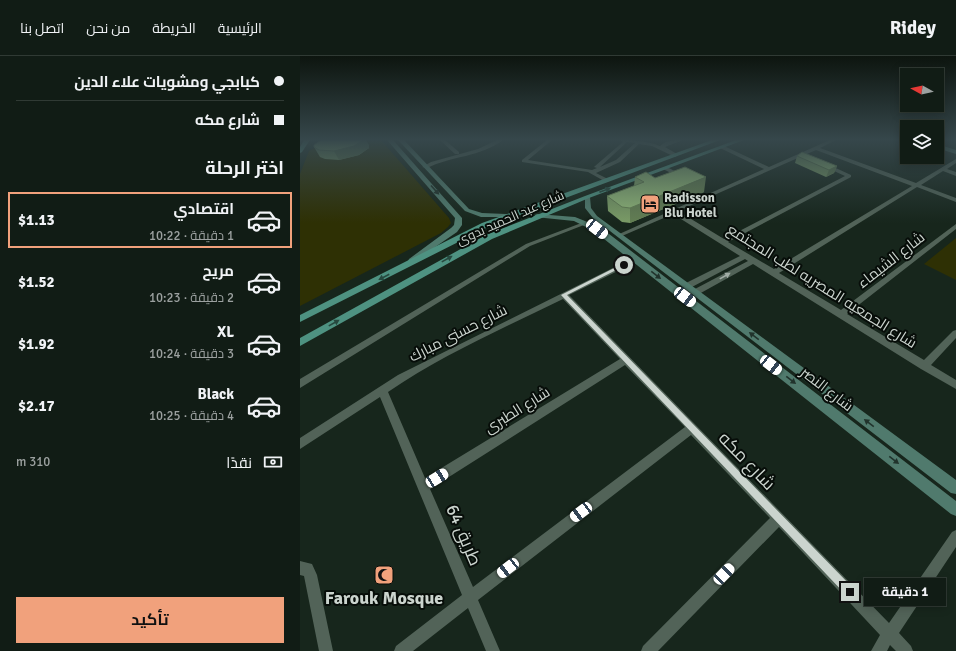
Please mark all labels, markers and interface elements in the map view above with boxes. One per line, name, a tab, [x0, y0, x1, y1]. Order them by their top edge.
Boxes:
text: Ridey	[890, 16, 936, 40]
text: اتصل بنا	[20, 20, 64, 37]
text: من نحن	[86, 20, 130, 37]
text: الخريطة	[152, 20, 196, 37]
text: الرئيسية	[218, 20, 262, 37]
north arrow	[900, 68, 944, 112]
map controls	[900, 68, 944, 164]
text: كبابجي ومشويات علاء الدين	[74, 73, 260, 91]
text: شارع مكه	[195, 111, 260, 129]
button: layers	[900, 120, 944, 164]
text: اختر الرحلة	[205, 157, 284, 179]
one-way arrow	[430, 185, 439, 195]
street label: شارع عبد الحميد بدوى	[454, 187, 567, 249]
one-way arrow	[599, 187, 611, 193]
place label: Radisson Blu Hotel	[664, 190, 717, 221]
hotel icon: Radisson Blu Hotel	[639, 193, 661, 215]
text: اقتصادي	[174, 200, 234, 218]
icon: car	[246, 202, 282, 238]
text: $1.13	[18, 211, 55, 229]
car	[584, 217, 610, 241]
street label: شارع الجمعيه المصريه لطب المجتمع	[723, 220, 920, 354]
text: 1 دقيقة · 10:22	[149, 228, 234, 244]
street label: شارع الشيماء	[854, 228, 930, 293]
one-way arrow	[441, 256, 453, 262]
route start	[615, 256, 633, 274]
text: مريح	[202, 262, 234, 280]
icon: car	[246, 264, 282, 300]
one-way arrow	[650, 270, 661, 279]
text: $1.52	[18, 273, 55, 291]
one-way arrow	[719, 273, 731, 280]
one-way arrow	[378, 274, 390, 280]
car	[672, 285, 698, 309]
text: 2 دقيقة · 10:23	[149, 290, 234, 306]
street label: شارع حسنى مبارك	[406, 301, 511, 367]
one-way arrow	[328, 319, 340, 326]
text: XL	[217, 323, 234, 341]
icon: car	[246, 326, 282, 362]
one-way arrow	[748, 332, 759, 340]
text: $1.92	[18, 335, 55, 353]
text: 3 دقيقة · 10:24	[149, 346, 234, 362]
car	[758, 353, 784, 377]
street label: شارع النصر	[795, 362, 857, 417]
one-way arrow	[786, 376, 797, 385]
street label: شارع الطبرى	[481, 383, 554, 439]
text: Black	[197, 385, 234, 403]
icon: car	[246, 388, 282, 424]
text: $2.17	[18, 397, 55, 415]
text: 4 دقيقة · 10:25	[149, 408, 234, 424]
one-way arrow	[864, 419, 874, 427]
street label: شارع مكه	[713, 427, 780, 495]
icon: cash	[262, 451, 284, 473]
text: 310 m	[16, 454, 50, 470]
text: نقدًا	[226, 454, 252, 472]
one-way arrow	[889, 456, 899, 464]
car	[424, 467, 450, 489]
car	[568, 500, 594, 524]
street label: طريق 64	[440, 501, 487, 569]
car	[495, 556, 521, 580]
car	[711, 561, 737, 587]
mosque icon: Farouk Mosque	[373, 564, 395, 586]
callout: 1 دقيقة	[864, 578, 946, 606]
route end	[841, 583, 859, 601]
text: 1 دقيقة	[882, 584, 928, 600]
place label: Farouk Mosque	[325, 587, 443, 609]
button: تأكيد	[16, 597, 284, 643]

